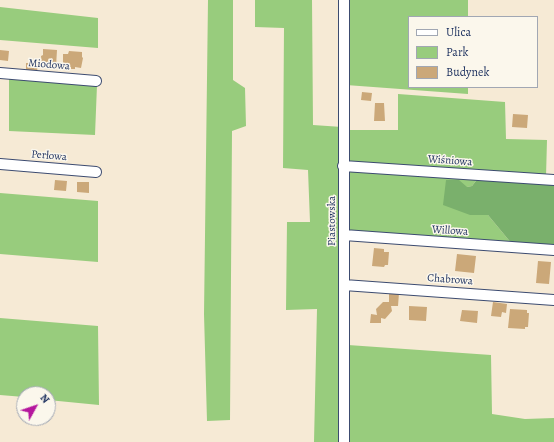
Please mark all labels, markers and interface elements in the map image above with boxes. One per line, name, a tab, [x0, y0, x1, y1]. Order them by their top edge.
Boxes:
legend	[408, 16, 538, 88]
text: Ulica	[446, 24, 471, 40]
text: Park	[446, 44, 469, 60]
street label: Miodowa	[28, 57, 70, 73]
text: Budynek	[446, 64, 489, 80]
street label: Perłowa	[31, 148, 67, 164]
street label: Wiśniowa	[427, 153, 473, 169]
street label: Piastowska	[325, 196, 339, 246]
street label: Willowa	[431, 223, 469, 239]
street label: Chabrowa	[427, 272, 473, 288]
north arrow	[16, 386, 56, 426]
text: N	[36, 391, 53, 406]

